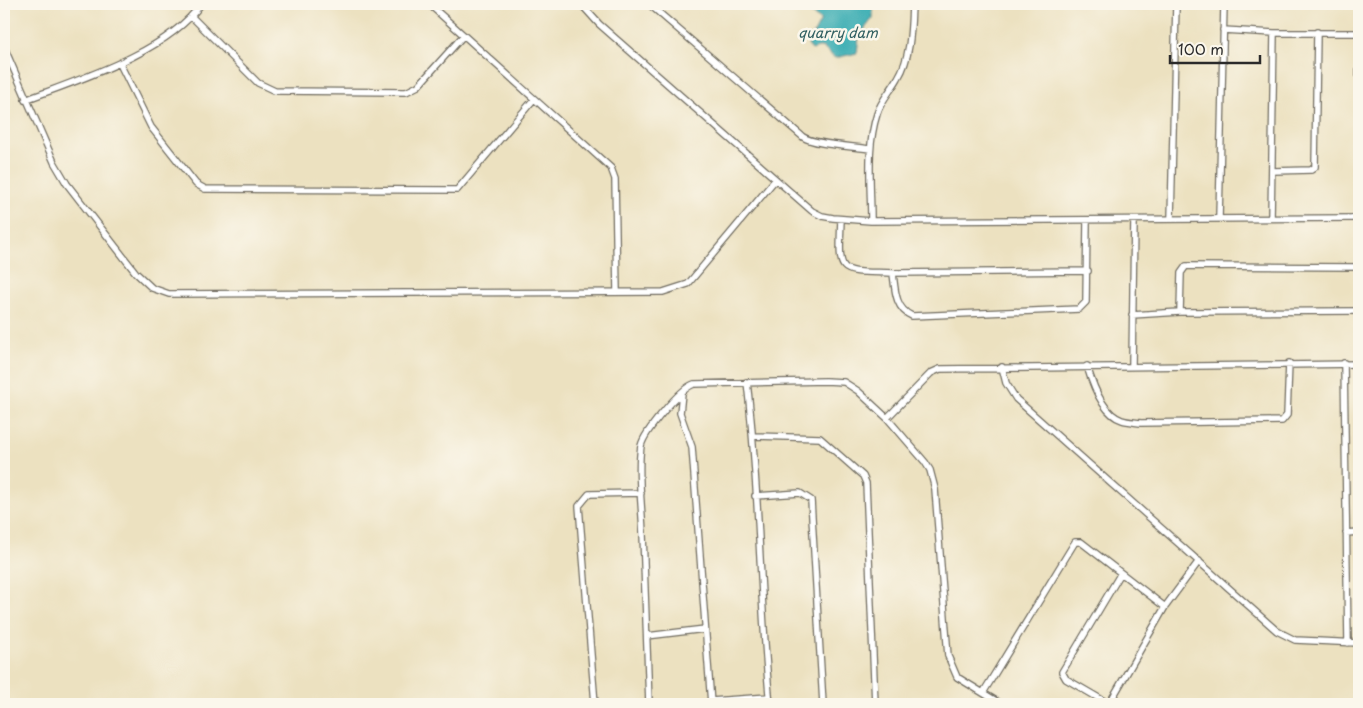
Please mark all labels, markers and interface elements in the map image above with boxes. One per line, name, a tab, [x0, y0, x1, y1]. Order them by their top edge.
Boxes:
water label: quarry dam	[798, 22, 878, 43]
scale bar	[1170, 32, 1260, 64]
text: 100 m	[1178, 37, 1224, 60]

